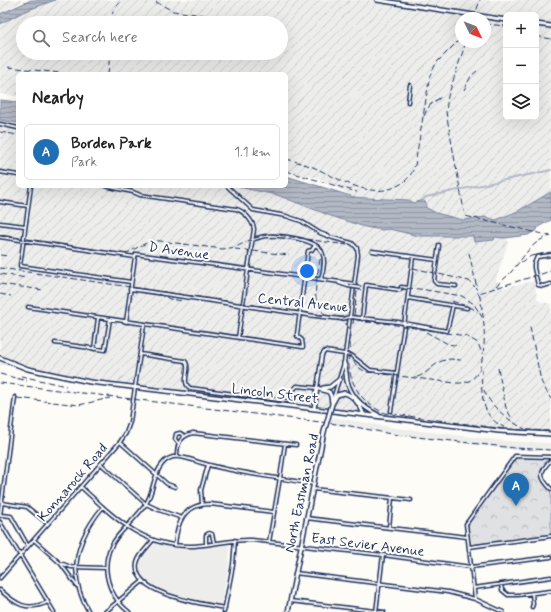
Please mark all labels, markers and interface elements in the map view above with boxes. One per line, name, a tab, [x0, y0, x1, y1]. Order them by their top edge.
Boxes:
north arrow	[455, 12, 491, 48]
map controls	[503, 12, 539, 120]
button: +	[503, 12, 539, 48]
search box	[16, 16, 288, 60]
icon: search	[30, 27, 52, 49]
text: Search here	[62, 28, 138, 48]
button: −	[503, 48, 539, 84]
button: layers	[503, 84, 539, 120]
text: Nearby	[32, 87, 84, 109]
text: Borden Park	[71, 134, 151, 154]
text: A	[42, 144, 50, 161]
text: 1.1 km	[234, 144, 271, 161]
text: Park	[71, 154, 97, 171]
street label: D Avenue	[147, 238, 211, 264]
your location	[297, 261, 317, 281]
street label: Central Avenue	[257, 289, 350, 317]
street label: Lincoln Street	[231, 380, 319, 408]
street label: North Eastman Road	[281, 432, 323, 554]
street label: Konnarock Road	[34, 440, 112, 526]
pin: A	[503, 473, 529, 506]
street label: East Sevier Avenue	[310, 529, 426, 561]

